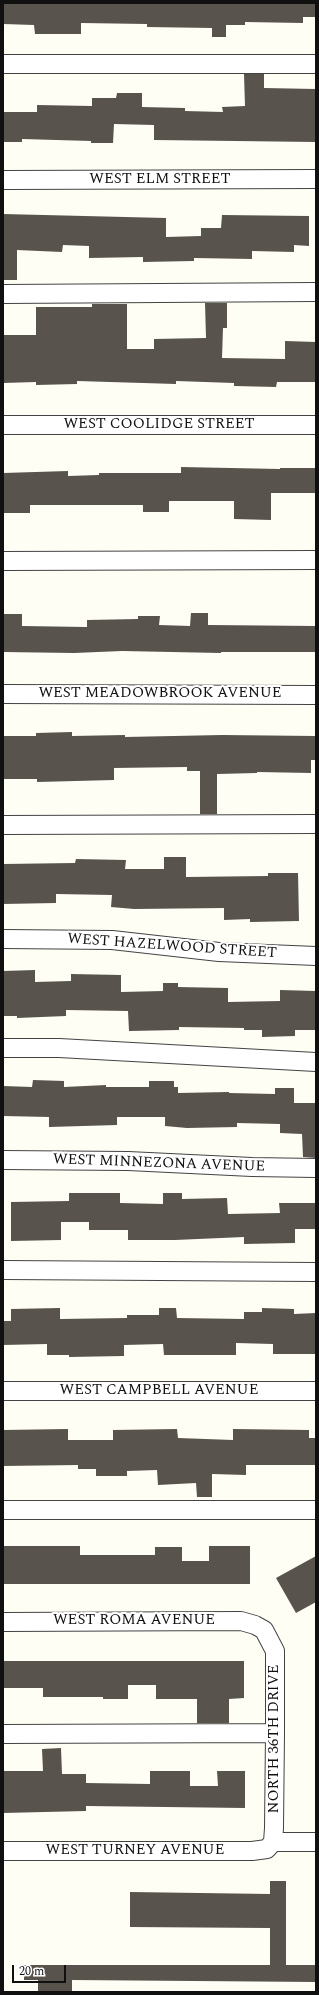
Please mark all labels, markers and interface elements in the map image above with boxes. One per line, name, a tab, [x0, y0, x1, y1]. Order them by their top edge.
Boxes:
street label: WEST ELM STREET	[89, 171, 231, 189]
street label: WEST COOLIDGE STREET	[63, 416, 255, 434]
street label: WEST MEADOWBROOK AVENUE	[38, 685, 282, 703]
street label: WEST HAZELWOOD STREET	[67, 931, 277, 963]
street label: WEST MINNEZONA AVENUE	[52, 1151, 266, 1177]
street label: WEST CAMPBELL AVENUE	[60, 1382, 258, 1400]
street label: WEST ROMA AVENUE	[53, 1612, 215, 1630]
street label: NORTH 36TH DRIVE	[266, 1664, 284, 1814]
street label: WEST TURNEY AVENUE	[46, 1842, 224, 1860]
scale bar	[14, 1957, 68, 1983]
text: 20 m	[19, 1962, 44, 1981]

